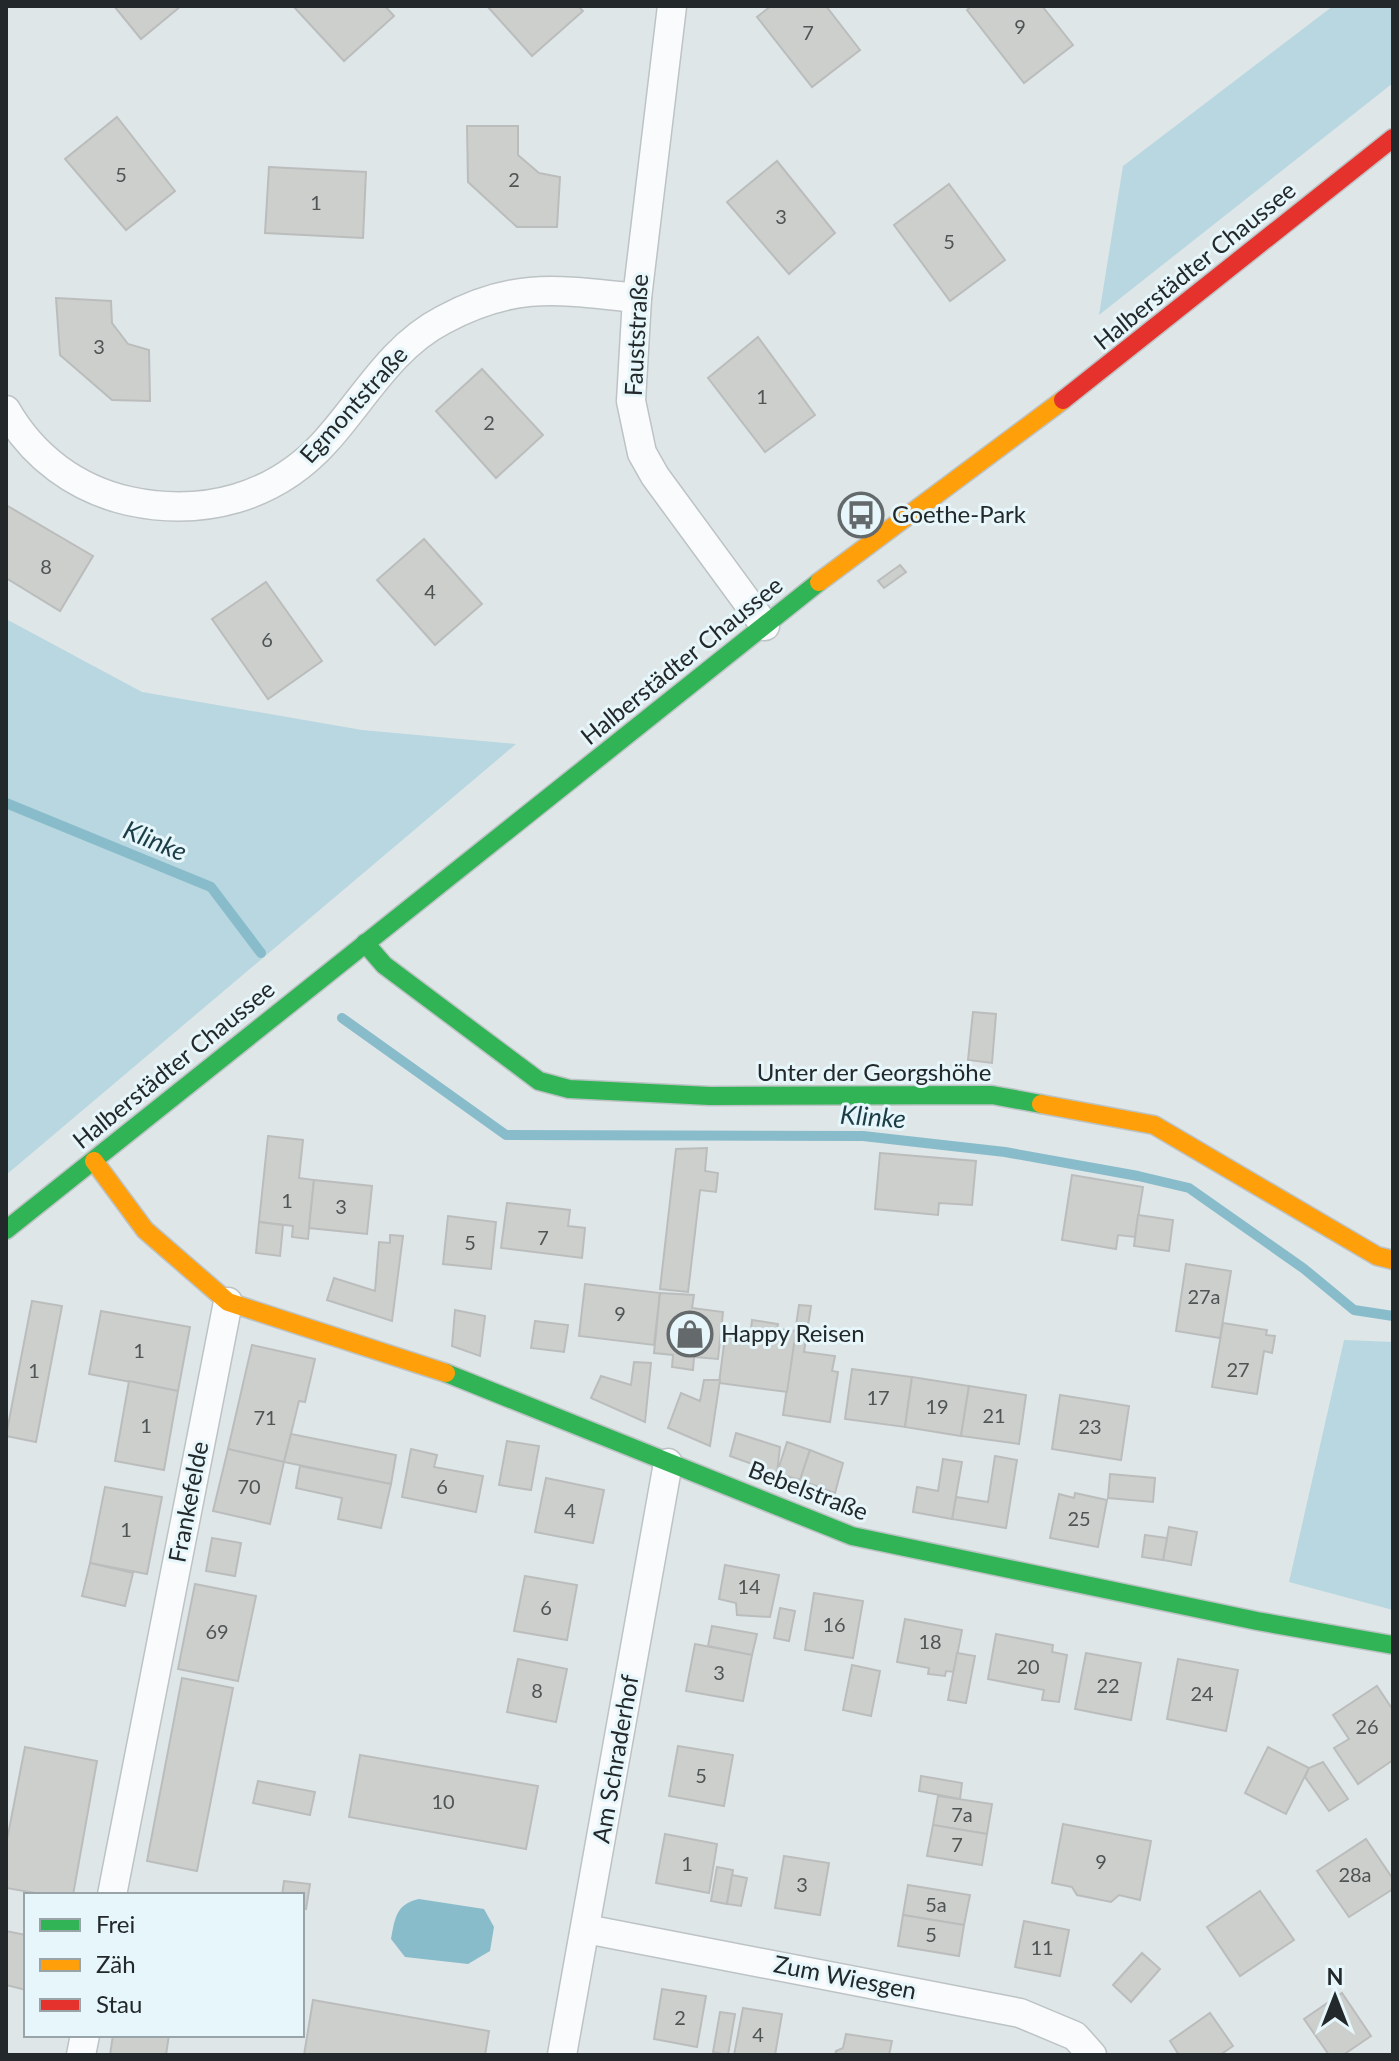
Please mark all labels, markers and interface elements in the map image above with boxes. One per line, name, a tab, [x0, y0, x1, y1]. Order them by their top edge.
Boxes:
house number: 9	[1014, 14, 1026, 38]
house number: 7	[802, 20, 814, 44]
house number: 5	[115, 162, 127, 186]
house number: 2	[508, 167, 520, 191]
street label: Halberstädter Chaussee	[1087, 175, 1301, 355]
house number: 1	[310, 190, 322, 214]
house number: 3	[775, 204, 787, 228]
house number: 5	[943, 229, 955, 253]
street label: Fauststraße	[618, 273, 653, 397]
house number: 3	[93, 334, 105, 358]
street label: Egmontstraße	[293, 340, 413, 468]
house number: 1	[756, 384, 768, 408]
house number: 2	[483, 410, 495, 434]
bus stop icon: Goethe-Park	[837, 491, 885, 539]
place label: Goethe-Park	[892, 499, 1027, 528]
house number: 8	[40, 554, 52, 578]
street label: Halberstädter Chaussee	[574, 570, 788, 750]
house number: 4	[424, 579, 436, 603]
house number: 6	[261, 627, 273, 651]
water label: Klinke	[119, 813, 192, 867]
street label: Halberstädter Chaussee	[66, 974, 280, 1154]
street label: Unter der Georgshöhe	[757, 1057, 991, 1086]
water label: Klinke	[839, 1098, 907, 1134]
house number: 1	[281, 1188, 293, 1212]
house number: 3	[335, 1194, 347, 1218]
house number: 7	[537, 1225, 549, 1249]
house number: 5	[464, 1230, 476, 1254]
house number: 27a	[1187, 1284, 1221, 1308]
house number: 9	[614, 1301, 626, 1325]
shop icon: Happy Reisen	[666, 1310, 714, 1358]
place label: Happy Reisen	[721, 1318, 865, 1347]
house number: 1	[133, 1338, 145, 1362]
house number: 27	[1226, 1357, 1250, 1381]
house number: 1	[28, 1358, 40, 1382]
house number: 17	[866, 1385, 890, 1409]
house number: 19	[925, 1394, 949, 1418]
house number: 21	[982, 1403, 1006, 1427]
house number: 71	[253, 1405, 277, 1429]
house number: 1	[140, 1413, 152, 1437]
house number: 23	[1078, 1414, 1102, 1438]
street label: Frankefelde	[162, 1439, 213, 1565]
street label: Bebelstraße	[745, 1454, 872, 1526]
house number: 70	[237, 1474, 261, 1498]
house number: 6	[436, 1474, 448, 1498]
house number: 4	[564, 1498, 576, 1522]
house number: 25	[1067, 1506, 1091, 1530]
house number: 1	[120, 1517, 132, 1541]
house number: 14	[737, 1574, 761, 1598]
house number: 6	[540, 1595, 552, 1619]
house number: 16	[822, 1612, 846, 1636]
house number: 69	[205, 1619, 229, 1643]
house number: 18	[918, 1629, 942, 1653]
house number: 20	[1016, 1654, 1040, 1678]
house number: 3	[713, 1660, 725, 1684]
street label: Am Schraderhof	[585, 1672, 644, 1845]
house number: 22	[1096, 1673, 1120, 1697]
house number: 8	[531, 1678, 543, 1702]
house number: 24	[1190, 1681, 1214, 1705]
house number: 26	[1355, 1714, 1379, 1738]
house number: 5	[695, 1763, 707, 1787]
house number: 10	[431, 1789, 455, 1813]
house number: 7a	[951, 1802, 973, 1826]
house number: 7	[951, 1832, 963, 1856]
house number: 9	[1095, 1849, 1107, 1873]
house number: 1	[681, 1851, 693, 1875]
house number: 28a	[1338, 1862, 1372, 1886]
house number: 3	[796, 1872, 808, 1896]
house number: 5a	[925, 1892, 947, 1916]
legend	[24, 1893, 304, 2037]
text: Frei	[96, 1909, 135, 1938]
house number: 5	[925, 1922, 937, 1946]
house number: 11	[1030, 1935, 1054, 1959]
street label: Zum Wiesgen	[771, 1948, 919, 2005]
text: Zäh	[96, 1949, 136, 1978]
north arrow	[1295, 1957, 1375, 2037]
text: N	[1327, 1963, 1343, 1990]
text: Stau	[96, 1989, 142, 2018]
house number: 2	[674, 2005, 686, 2029]
house number: 4	[752, 2022, 764, 2046]

